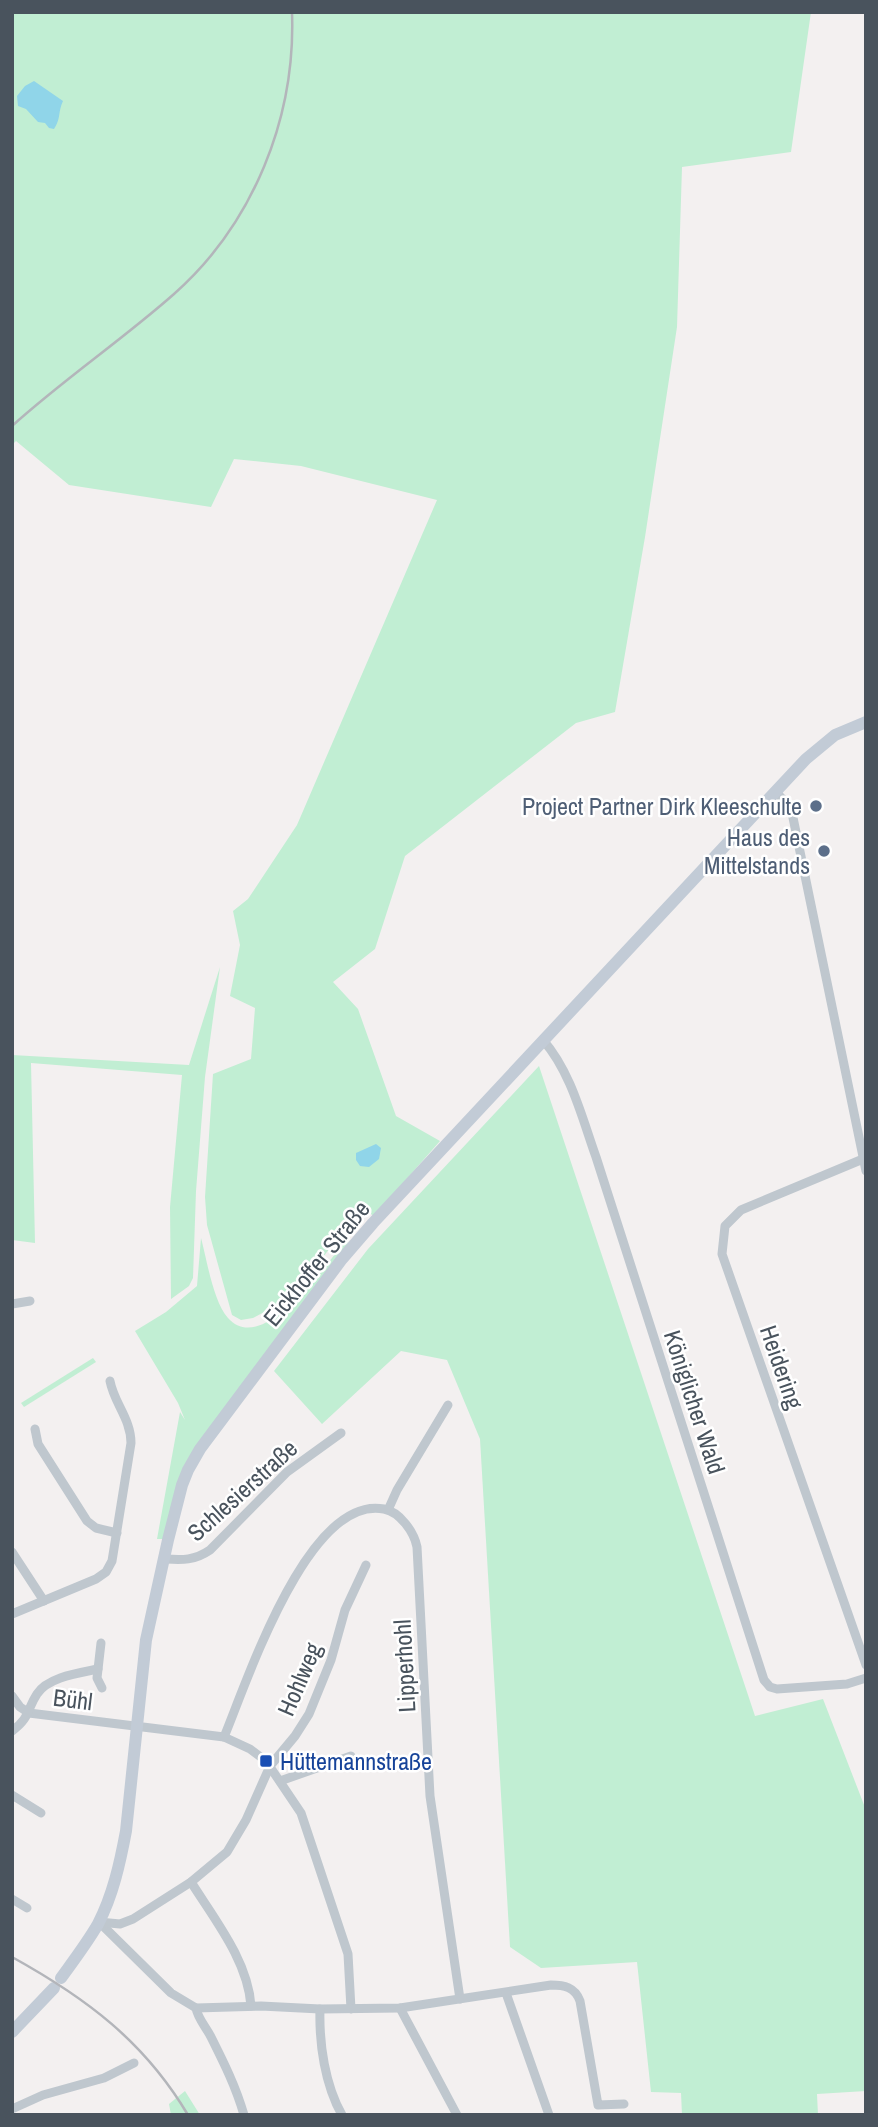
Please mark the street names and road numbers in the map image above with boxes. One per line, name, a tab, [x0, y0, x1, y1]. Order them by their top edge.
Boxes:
street label: Eickhoffer Straße	[255, 1194, 377, 1332]
street label: Heidering	[753, 1321, 811, 1413]
street label: Königlicher Wald	[657, 1326, 733, 1478]
street label: Schlesierstraße	[180, 1432, 304, 1548]
street label: Lipperhohl	[386, 1619, 422, 1713]
street label: Hohlweg	[269, 1637, 329, 1720]
street label: Bühl	[52, 1681, 94, 1717]

